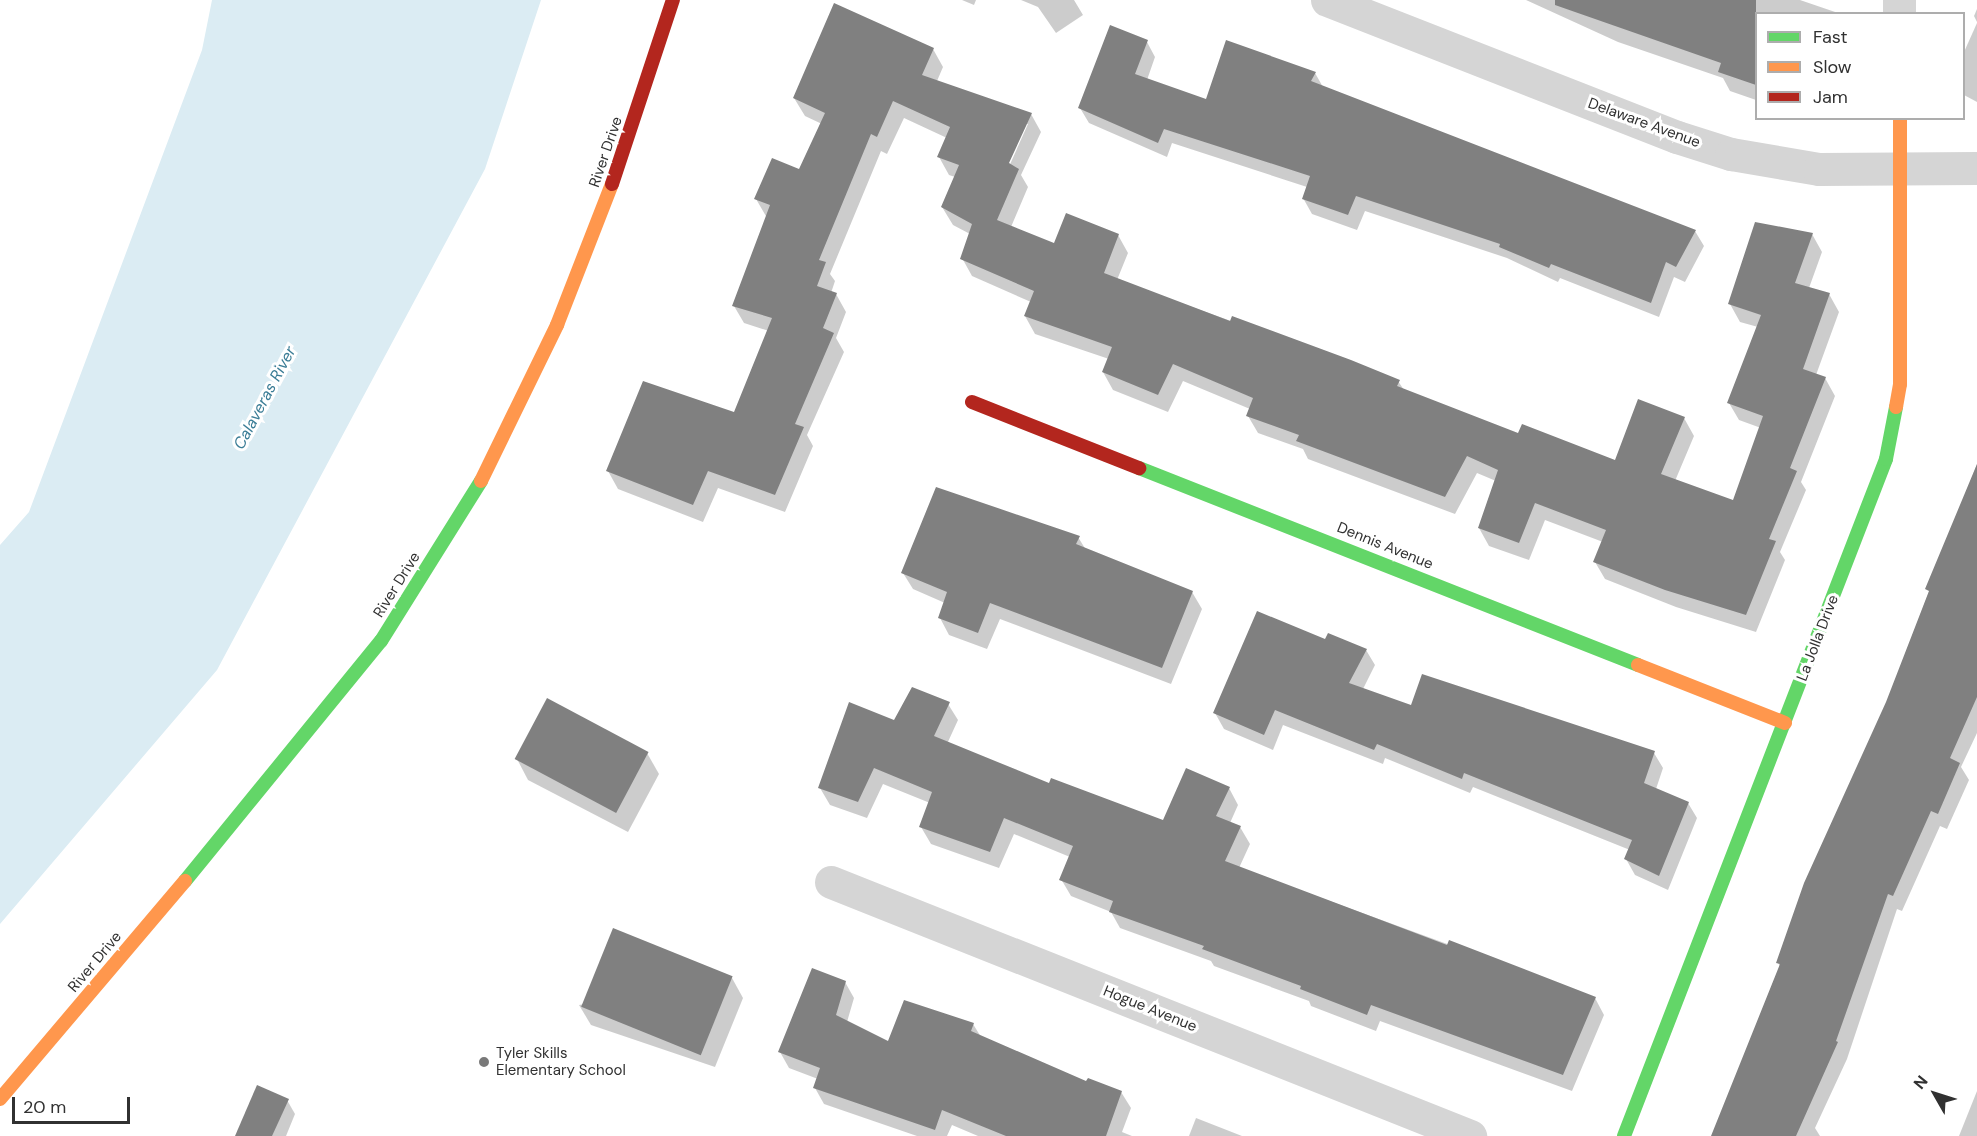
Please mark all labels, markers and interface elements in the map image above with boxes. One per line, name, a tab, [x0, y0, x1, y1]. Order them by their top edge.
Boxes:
legend	[1755, 12, 1965, 120]
text: Fast	[1813, 25, 1848, 49]
text: Slow	[1813, 55, 1852, 79]
text: Jam	[1813, 85, 1848, 109]
street label: Delaware Avenue	[1585, 94, 1703, 152]
street label: River Drive	[586, 114, 626, 190]
water label: Calaveras River	[230, 343, 300, 453]
street label: Dennis Avenue	[1334, 519, 1436, 573]
street label: River Drive	[370, 549, 424, 621]
street label: La Jolla Drive	[1793, 592, 1843, 684]
street label: River Drive	[64, 928, 126, 996]
street label: Hogue Avenue	[1101, 982, 1199, 1036]
place label: Tyler Skills Elementary School	[496, 1044, 626, 1079]
marker: Tyler Skills Elementary School	[477, 1055, 491, 1069]
north arrow	[1905, 1064, 1965, 1124]
text: N	[1909, 1071, 1932, 1094]
scale bar	[15, 1085, 134, 1123]
text: 20 m	[23, 1095, 66, 1119]

